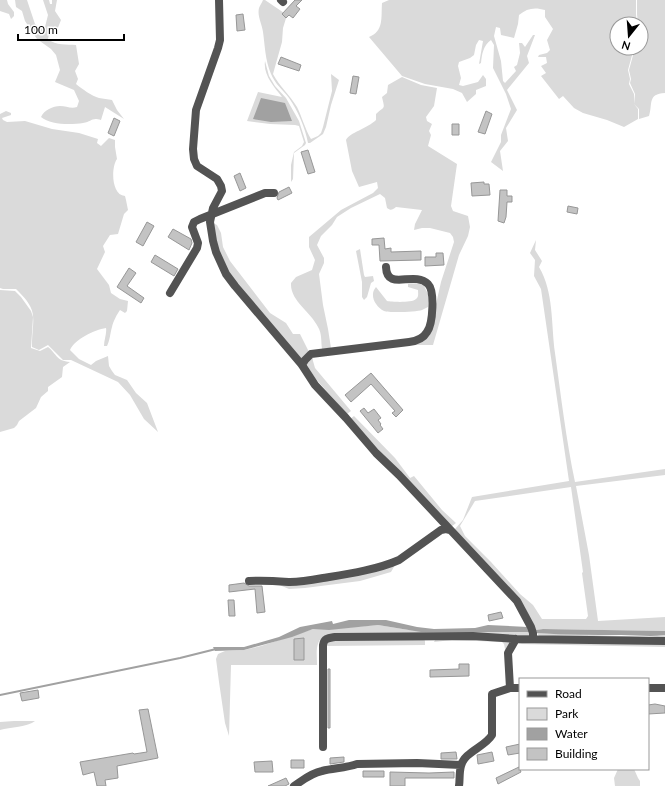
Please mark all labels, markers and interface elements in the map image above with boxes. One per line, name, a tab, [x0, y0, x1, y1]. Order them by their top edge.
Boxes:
scale bar	[18, 16, 124, 42]
north arrow	[609, 16, 649, 56]
text: 100 m	[24, 22, 58, 37]
text: N	[620, 39, 632, 53]
legend	[519, 678, 649, 770]
text: Road	[555, 686, 582, 701]
text: Park	[555, 706, 579, 721]
text: Water	[555, 726, 588, 741]
text: Building	[555, 746, 598, 761]

